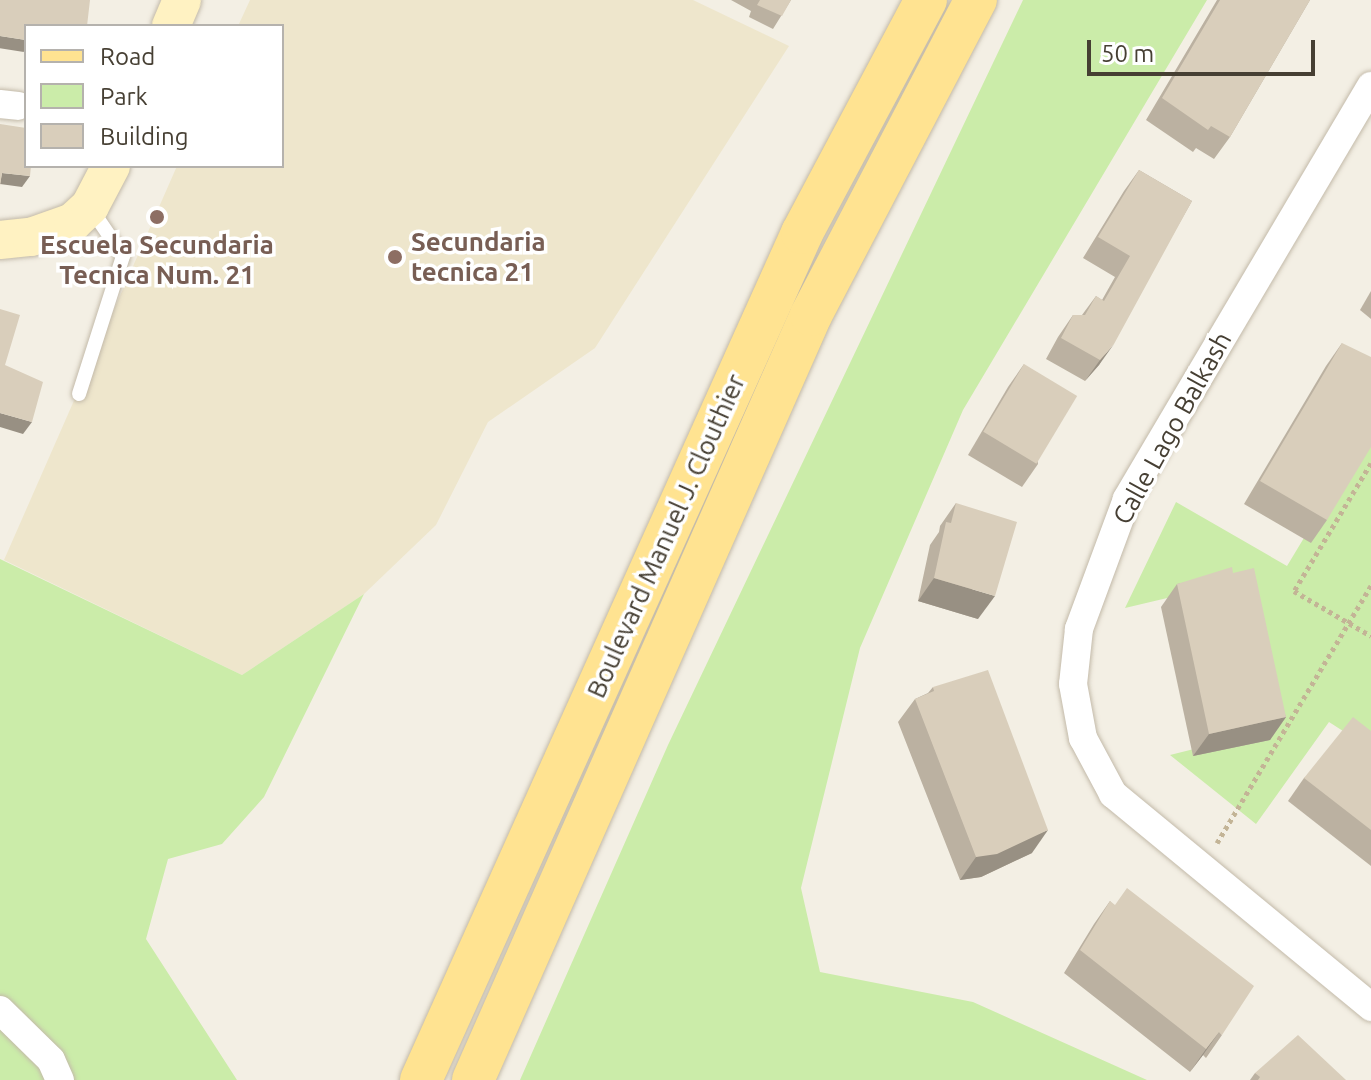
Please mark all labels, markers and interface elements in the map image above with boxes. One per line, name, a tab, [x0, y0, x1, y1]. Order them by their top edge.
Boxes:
legend	[24, 24, 284, 168]
scale bar	[1091, 24, 1319, 74]
text: 50 m	[1101, 40, 1154, 67]
text: Road	[100, 43, 155, 70]
text: Park	[100, 83, 148, 110]
text: Building	[100, 123, 188, 150]
marker: Escuela Secundaria Tecnica Num. 21	[148, 208, 166, 226]
place label: Secundaria tecnica 21	[411, 226, 546, 288]
place label: Escuela Secundaria Tecnica Num. 21	[40, 229, 274, 290]
marker: Secundaria tecnica 21	[386, 248, 404, 266]
street label: Calle Lago Balkash	[1106, 326, 1238, 530]
street label: Boulevard Manuel J. Clouthier	[580, 369, 752, 703]

